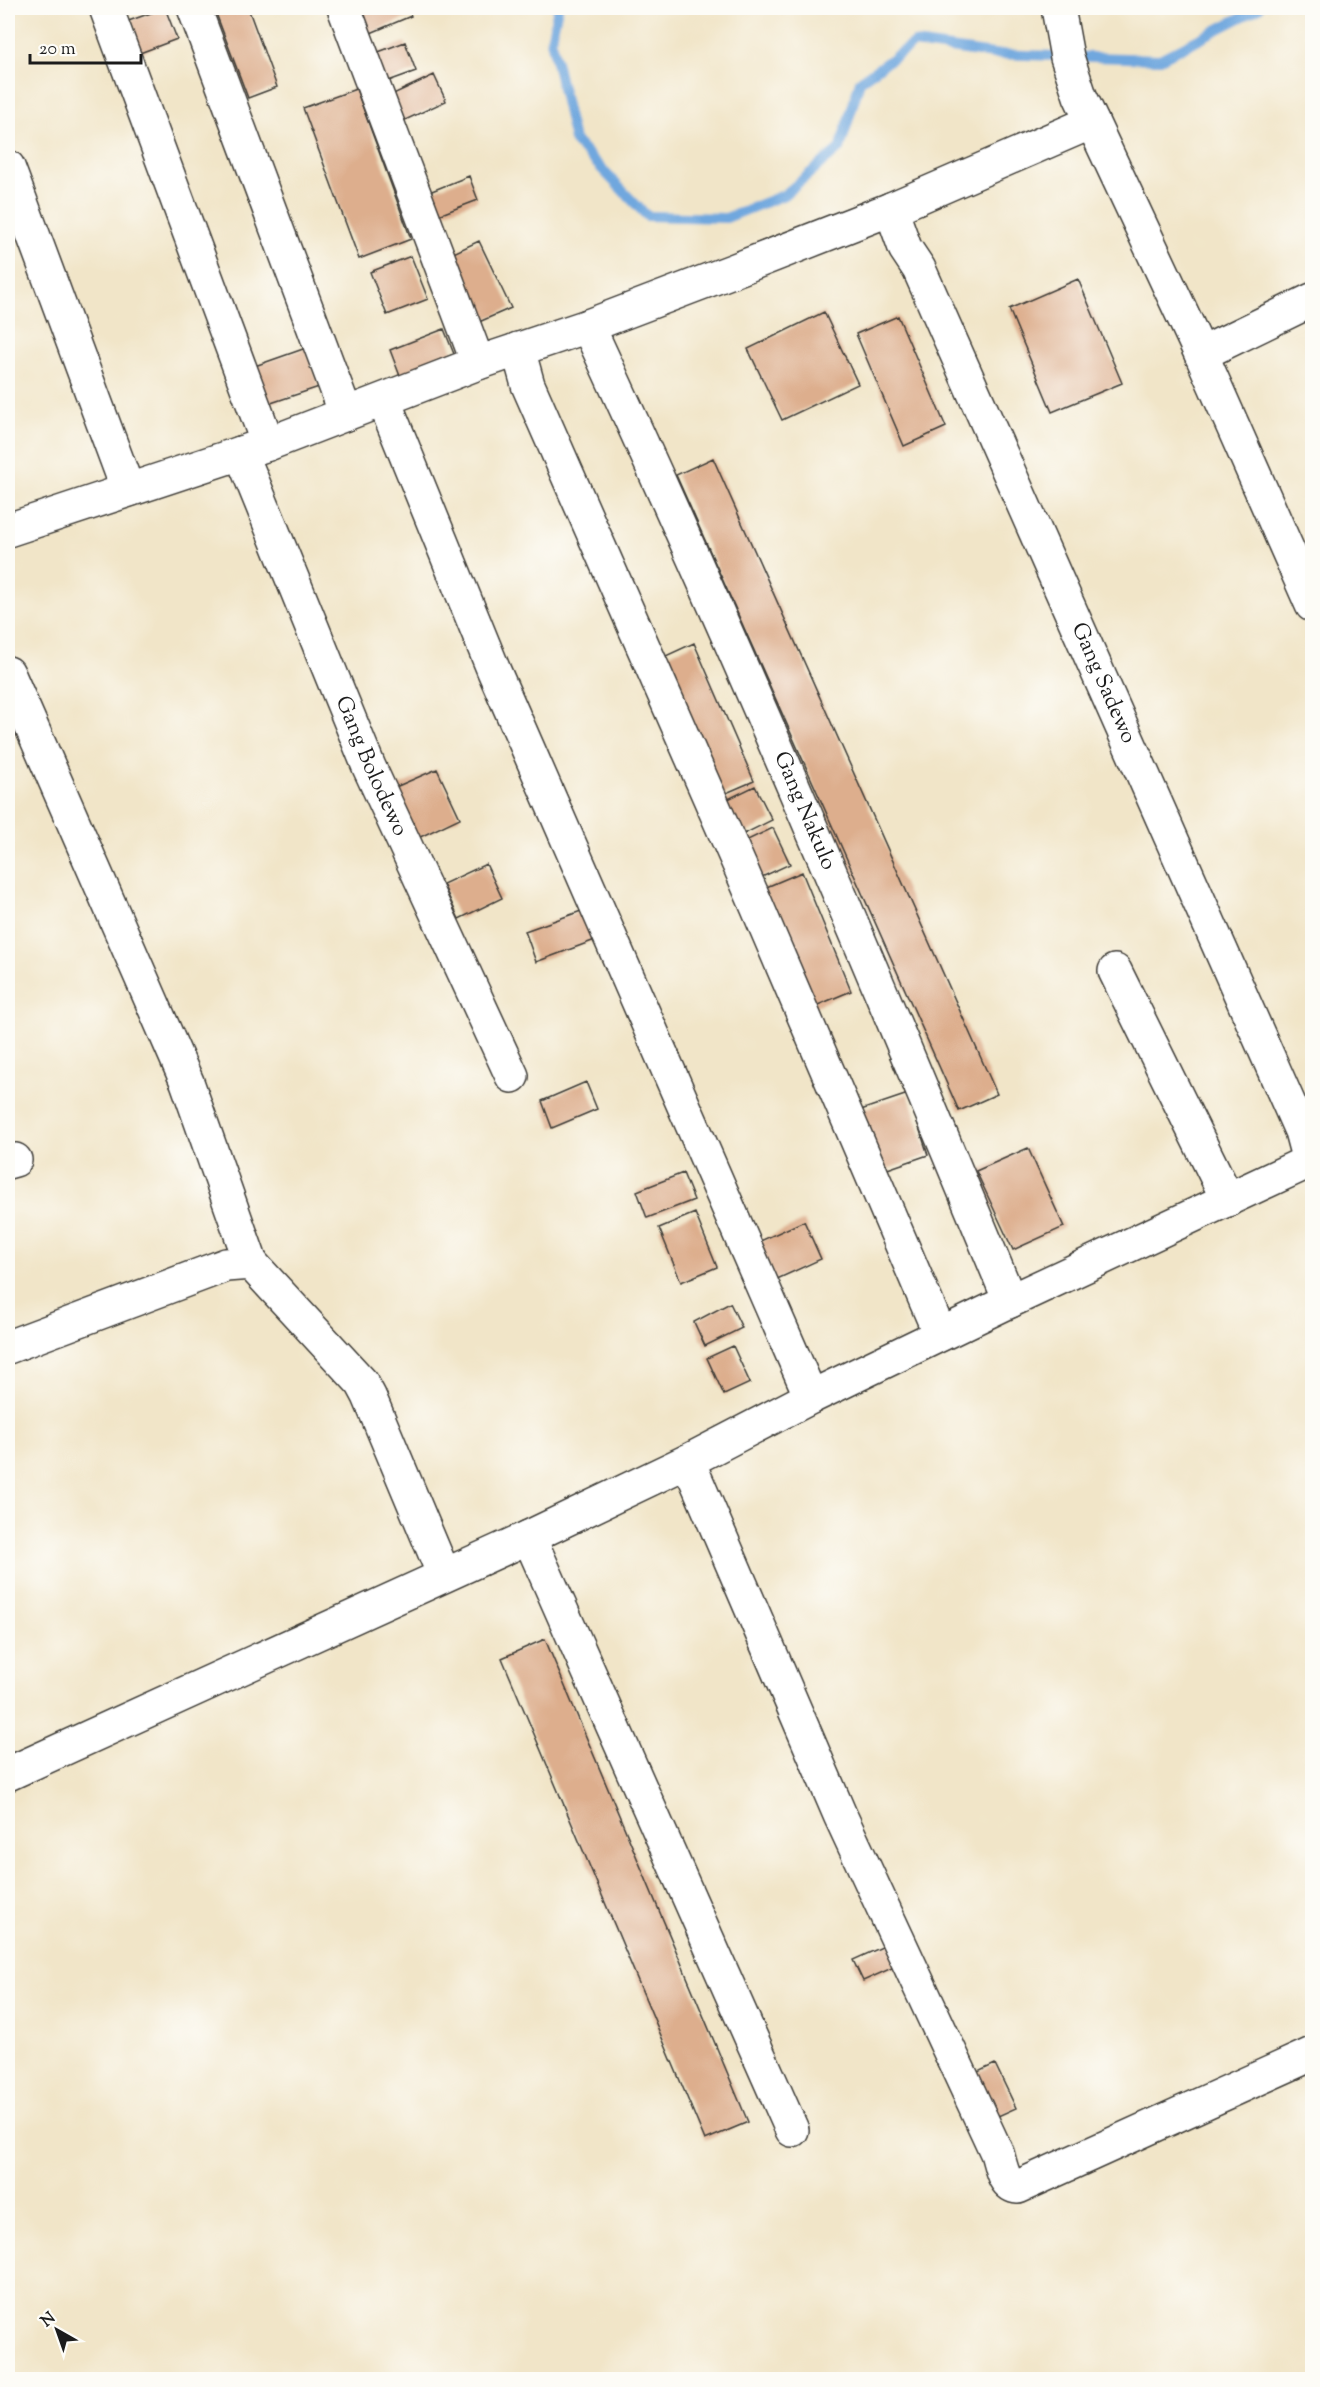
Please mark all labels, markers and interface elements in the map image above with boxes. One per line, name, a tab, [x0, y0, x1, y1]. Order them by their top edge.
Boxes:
scale bar	[30, 27, 141, 65]
text: 20 m	[39, 37, 76, 63]
street label: Gang Sadewo	[1062, 618, 1144, 749]
street label: Gang Bolodewo	[326, 691, 415, 842]
street label: Gang Nakulo	[764, 747, 844, 875]
north arrow	[27, 2300, 87, 2360]
text: N	[37, 2307, 61, 2333]

